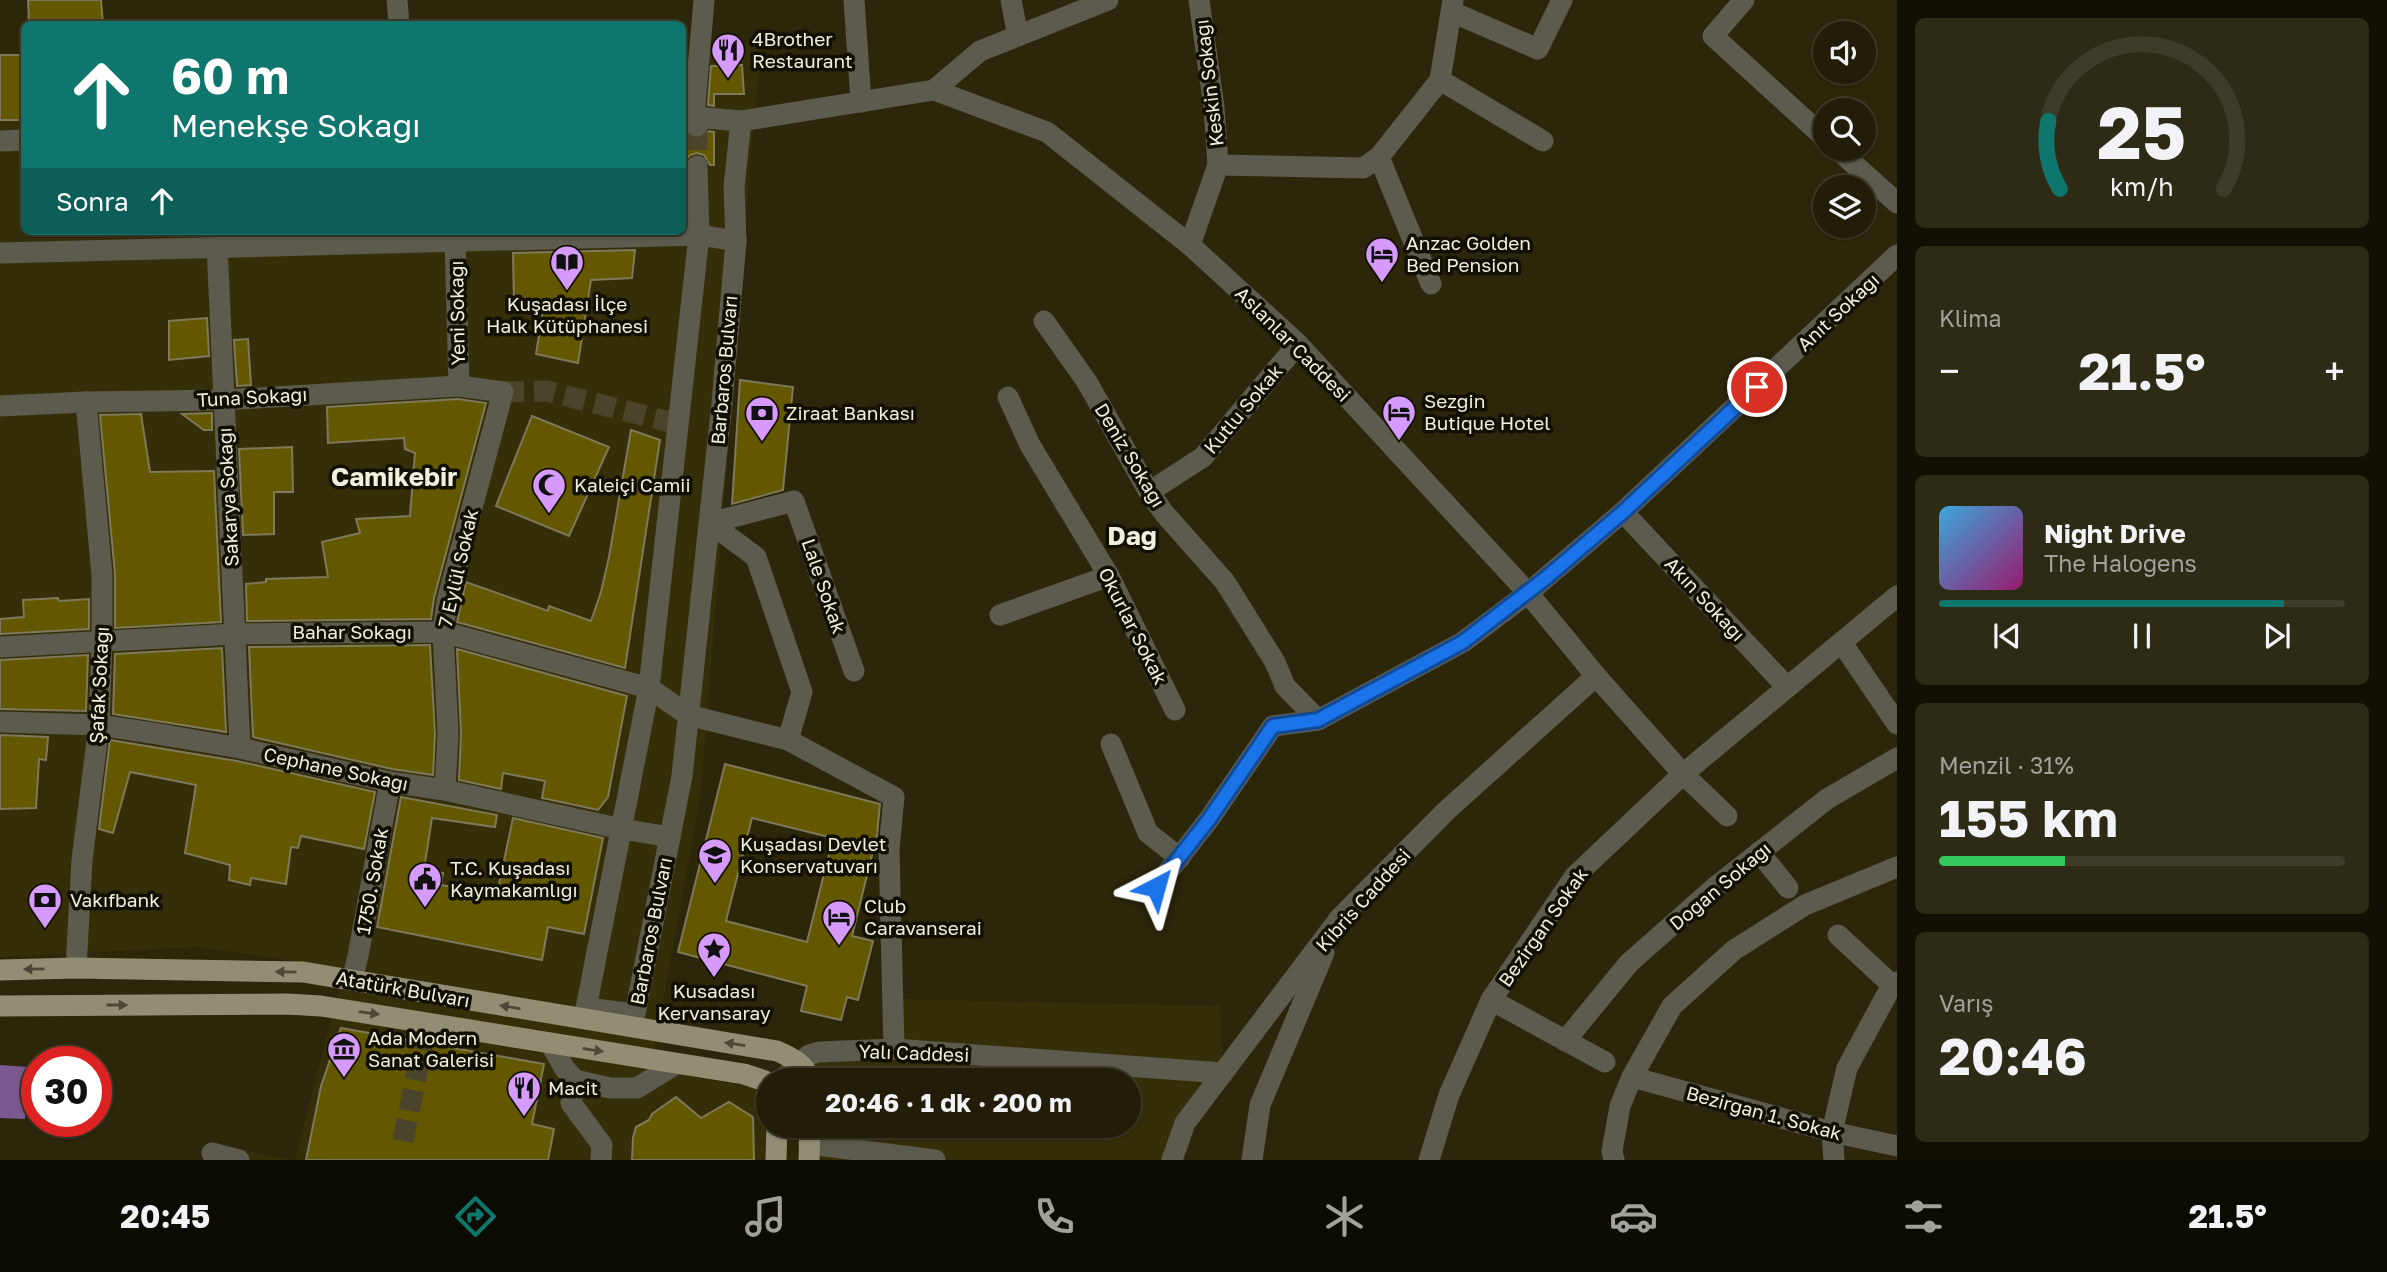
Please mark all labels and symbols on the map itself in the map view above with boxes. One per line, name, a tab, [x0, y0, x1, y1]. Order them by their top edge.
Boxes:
street label: Keskin Sokağı	[1189, 18, 1228, 148]
place label: 4Brother Restaurant	[752, 27, 853, 72]
restaurant icon: 4Brother Restaurant	[709, 31, 747, 80]
place label: Anzac Golden Bed Pension	[1406, 231, 1531, 276]
hotel icon: Anzac Golden Bed Pension	[1363, 235, 1401, 284]
library icon: Kuşadası İlçe Halk Kütüphanesi	[548, 243, 586, 292]
street label: Yeni Sokağı	[444, 260, 469, 366]
street label: Anıt Sokağı	[1792, 268, 1883, 355]
street label: Aslanlar Caddesi	[1231, 281, 1356, 406]
place label: Kuşadası İlçe Halk Kütüphanesi	[486, 292, 648, 337]
street label: Barbaros Bulvarı	[706, 294, 741, 446]
pin	[1727, 357, 1787, 417]
street label: Kutlu Sokak	[1199, 359, 1287, 458]
street label: Tuna Sokağı	[196, 382, 308, 411]
place label: Sezgin Butique Hotel	[1424, 389, 1550, 434]
hotel icon: Sezgin Butique Hotel	[1380, 393, 1418, 442]
bank icon: Ziraat Bankası	[743, 394, 781, 443]
street label: Deniz Sokağı	[1090, 399, 1170, 511]
place label: Ziraat Bankası	[786, 401, 915, 424]
street label: Sakarya Sokağı	[212, 427, 243, 567]
district label: Camikebir	[331, 461, 457, 492]
mosque icon: Kaleiçi Camii	[530, 466, 568, 515]
place label: Kaleiçi Camii	[574, 473, 691, 496]
street label: 7 Eylül Sokak	[433, 506, 482, 629]
district label: Dağ	[1107, 520, 1157, 551]
street label: Lale Sokak	[797, 535, 852, 637]
street label: Akın Sokağı	[1661, 552, 1750, 645]
street label: Okurlar Sokak	[1094, 563, 1173, 688]
street label: Bahar Sokağı	[292, 620, 412, 643]
street label: Şafak Sokağı	[84, 626, 113, 744]
street label: Cephane Sokağı	[262, 742, 410, 795]
street label: 1750. Sokak	[351, 825, 392, 936]
place label: Kuşadası Devlet Konservatuvarı	[740, 832, 886, 877]
school or university icon: Kuşadası Devlet Konservatuvarı	[696, 836, 734, 885]
street label: Doğan Sokağı	[1664, 837, 1775, 935]
street label: Kibris Caddesi	[1310, 844, 1415, 956]
position arrow	[1119, 850, 1193, 924]
street label: Barbaros Bulvarı	[625, 855, 676, 1007]
place label: T.C. Kuşadası Kaymakamlığı	[450, 856, 578, 901]
public building icon: T.C. Kuşadası Kaymakamlığı	[406, 860, 444, 909]
street label: Bezirgan Sokak	[1493, 862, 1592, 991]
bank icon: Vakıfbank	[26, 881, 64, 930]
place label: Vakıfbank	[70, 888, 160, 911]
place label: Club Caravanserai	[864, 894, 982, 939]
hotel icon: Club Caravanserai	[820, 898, 858, 947]
place icon: Kusadası Kervansaray	[695, 930, 733, 979]
one-way arrow	[22, 963, 44, 975]
street label: Atatürk Bulvarı	[334, 965, 472, 1012]
one-way arrow	[274, 966, 296, 978]
place label: Kusadası Kervansaray	[657, 979, 771, 1024]
one-way arrow	[106, 999, 128, 1011]
one-way arrow	[499, 1001, 521, 1012]
one-way arrow	[358, 1008, 380, 1019]
place label: Ada Modern Sanat Galerisi	[368, 1026, 494, 1071]
museum icon: Ada Modern Sanat Galerisi	[325, 1030, 363, 1079]
one-way arrow	[724, 1038, 746, 1049]
street label: Yalı Caddesi	[858, 1039, 970, 1066]
one-way arrow	[582, 1045, 604, 1056]
speed limit sign: 30	[21, 1046, 112, 1137]
restaurant icon: Macit	[505, 1069, 543, 1118]
place label: Macit	[548, 1076, 598, 1099]
street label: Bezirgan 1. Sokak	[1684, 1081, 1845, 1144]

